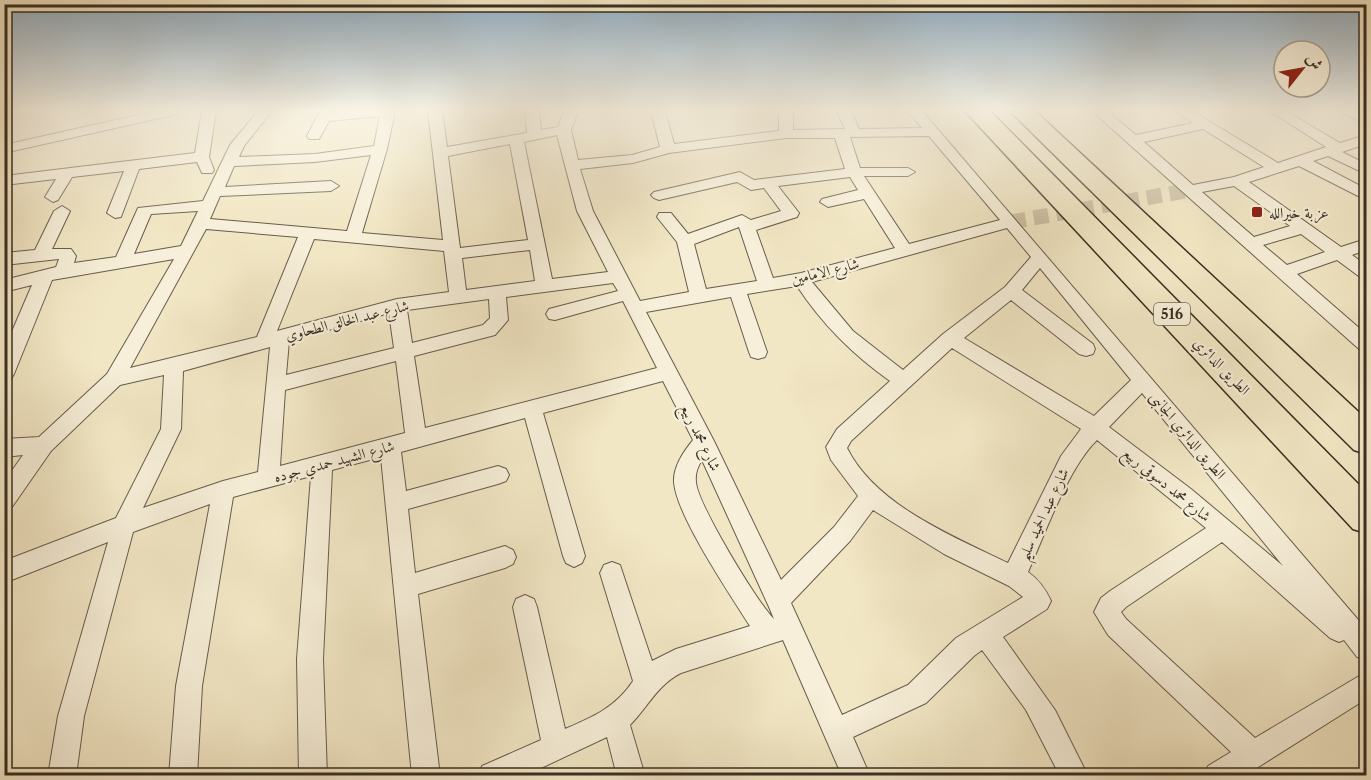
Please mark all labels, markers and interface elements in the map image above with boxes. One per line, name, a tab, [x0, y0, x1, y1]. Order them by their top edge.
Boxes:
north arrow	[1272, 39, 1332, 99]
text: ش	[1302, 49, 1328, 73]
place label: عزبة خيرالله	[1269, 203, 1329, 224]
marker: عزبة خيرالله	[1250, 205, 1264, 219]
street label: شارع الامامين	[789, 253, 862, 292]
street label: شارع عبد الخالق الطحاوي	[283, 295, 412, 348]
road number: 516	[1154, 303, 1190, 325]
street label: الطريق الدائري	[1188, 333, 1254, 401]
street label: الطريق الدائري الجانبى	[1143, 387, 1230, 485]
street label: شارع محمد ربيع	[672, 400, 726, 476]
street label: شارع الشهيد حمدي جوده	[272, 436, 397, 490]
street label: شارع محمد دسوقي ربيع	[1116, 443, 1215, 529]
street label: شارع عبد الحميد سليم	[1013, 465, 1078, 566]

